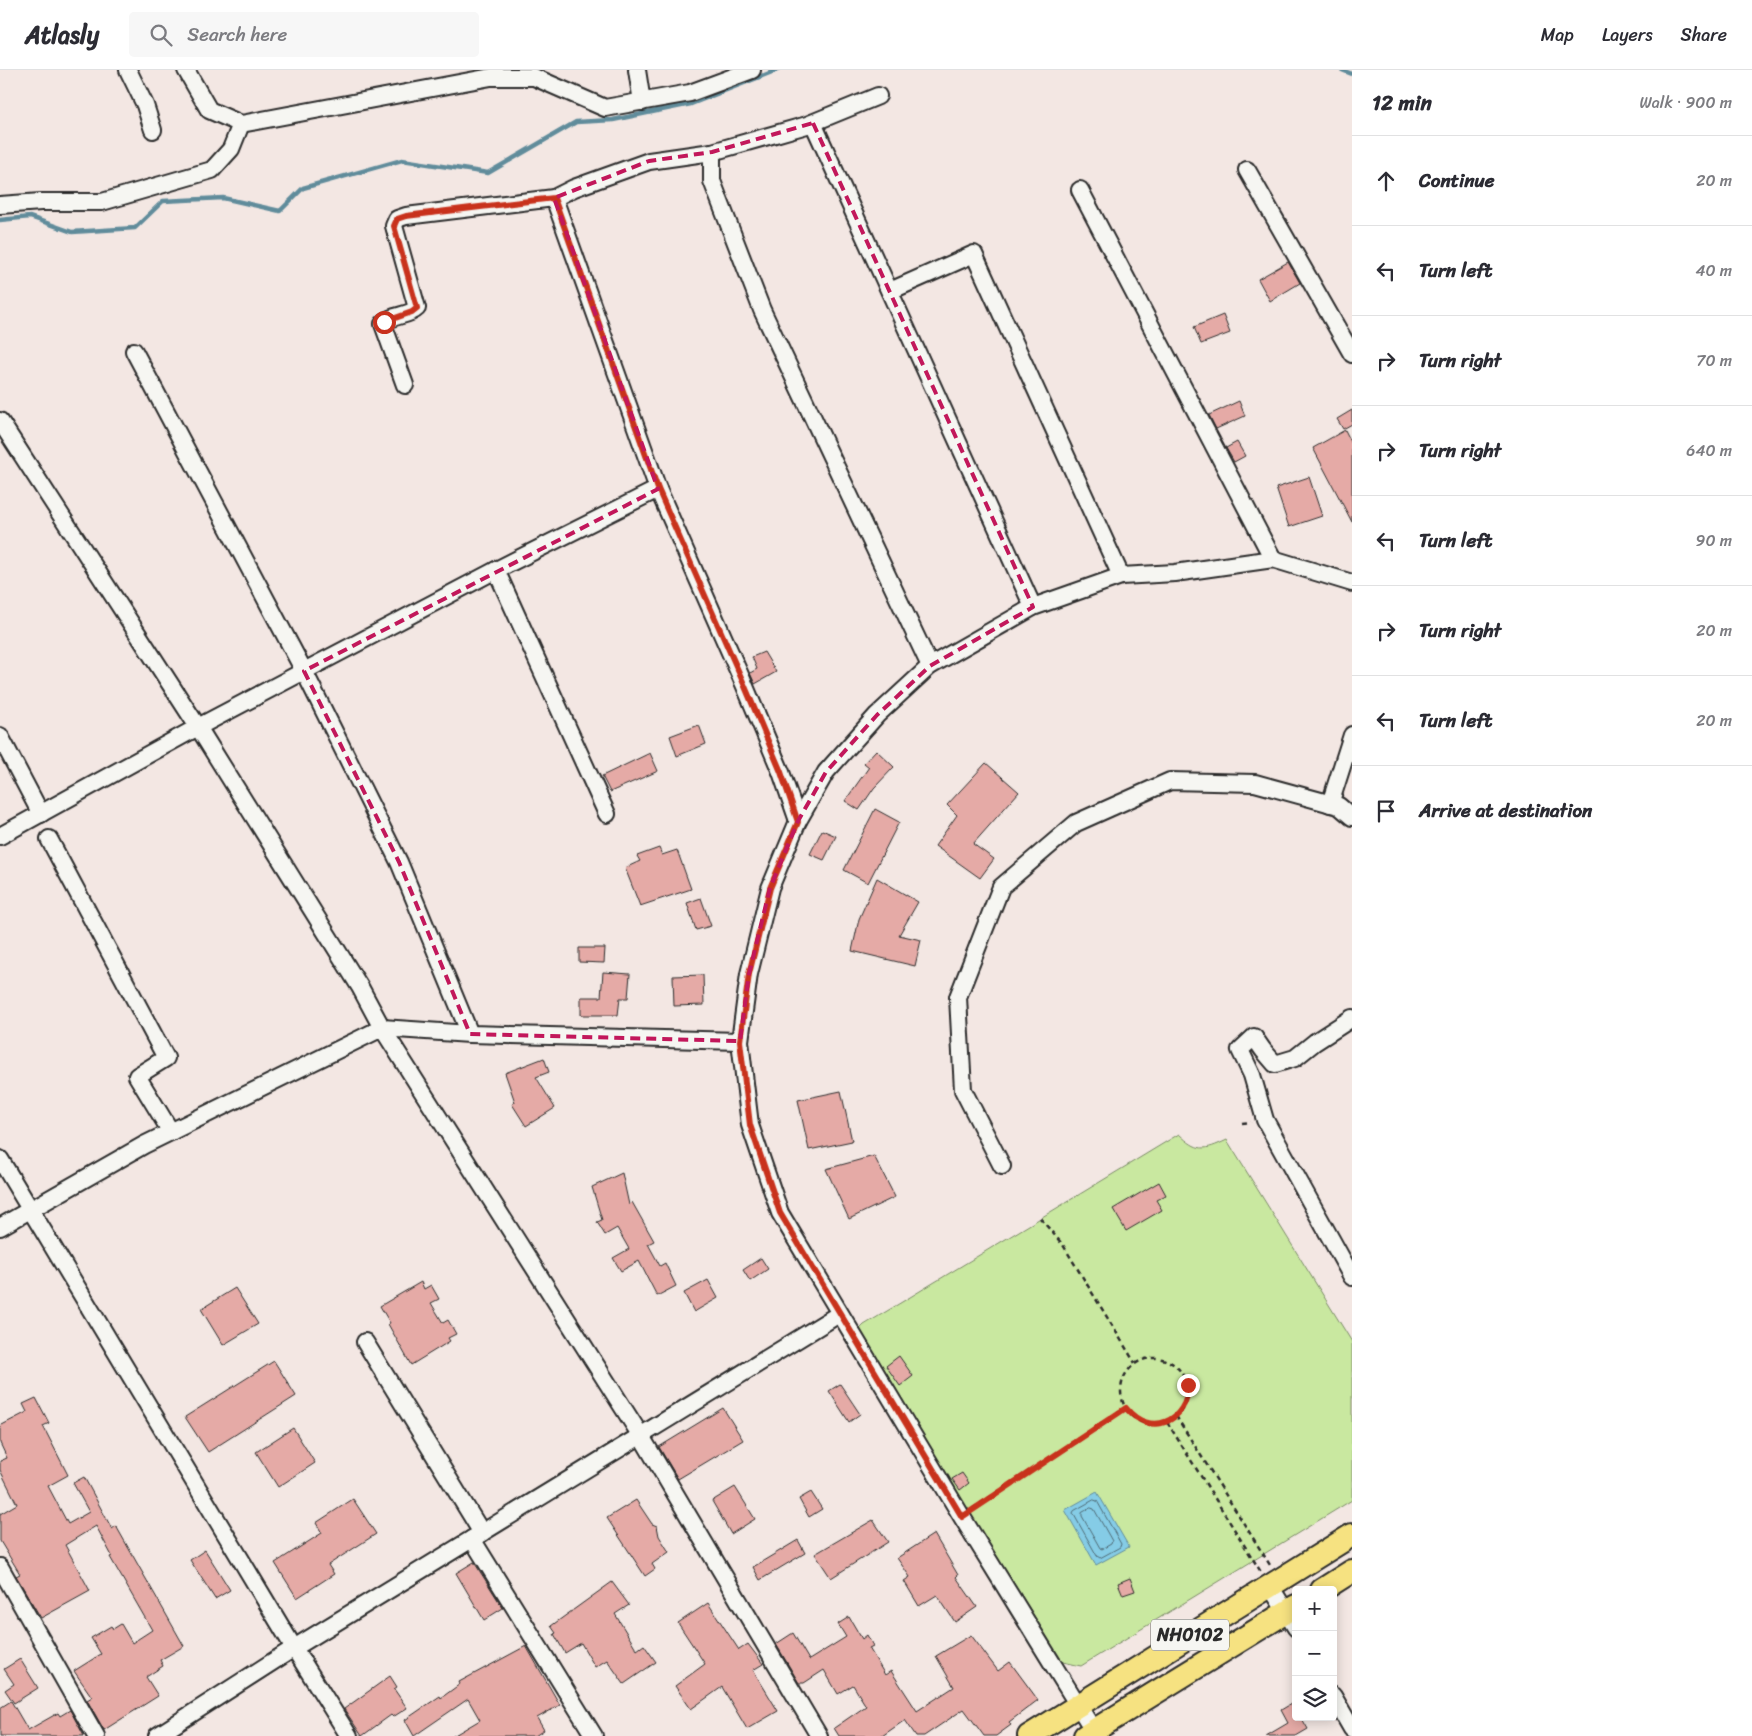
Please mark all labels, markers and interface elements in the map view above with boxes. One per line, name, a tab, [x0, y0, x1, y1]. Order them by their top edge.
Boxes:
search box	[129, 12, 479, 57]
text: Atlasly	[25, 14, 99, 56]
text: Search here	[187, 18, 287, 51]
text: Map	[1541, 19, 1574, 51]
text: Layers	[1602, 19, 1653, 51]
text: Share	[1681, 19, 1727, 51]
icon: search	[147, 21, 175, 49]
text: 12 min	[1372, 84, 1432, 122]
text: Walk · 900 m	[1639, 88, 1732, 117]
text: Continue	[1419, 164, 1495, 197]
text: 20 m	[1696, 166, 1732, 195]
icon: ahead	[1372, 167, 1400, 195]
text: Turn left	[1419, 254, 1492, 287]
text: 40 m	[1695, 256, 1732, 285]
icon: left	[1372, 257, 1400, 285]
route start	[373, 311, 396, 334]
text: Turn right	[1419, 344, 1501, 377]
text: 70 m	[1696, 346, 1732, 375]
icon: right	[1372, 347, 1400, 375]
text: Turn right	[1419, 434, 1501, 467]
text: 640 m	[1686, 436, 1732, 465]
icon: right	[1372, 437, 1400, 465]
text: Turn left	[1419, 524, 1492, 557]
text: 90 m	[1696, 526, 1732, 555]
icon: left	[1372, 527, 1400, 555]
text: Turn right	[1419, 614, 1501, 647]
text: 20 m	[1696, 616, 1732, 645]
icon: right	[1372, 617, 1400, 645]
text: Turn left	[1419, 704, 1492, 737]
text: 20 m	[1696, 706, 1732, 735]
icon: left	[1372, 707, 1400, 735]
text: Arrive at destination	[1419, 794, 1592, 827]
icon: arrive	[1372, 797, 1400, 825]
route end	[1177, 1374, 1200, 1397]
map controls	[1292, 1586, 1337, 1721]
button: +	[1292, 1586, 1337, 1631]
road number: NH0102	[1151, 1620, 1229, 1650]
button: −	[1292, 1631, 1337, 1676]
button: layers	[1292, 1676, 1337, 1721]

